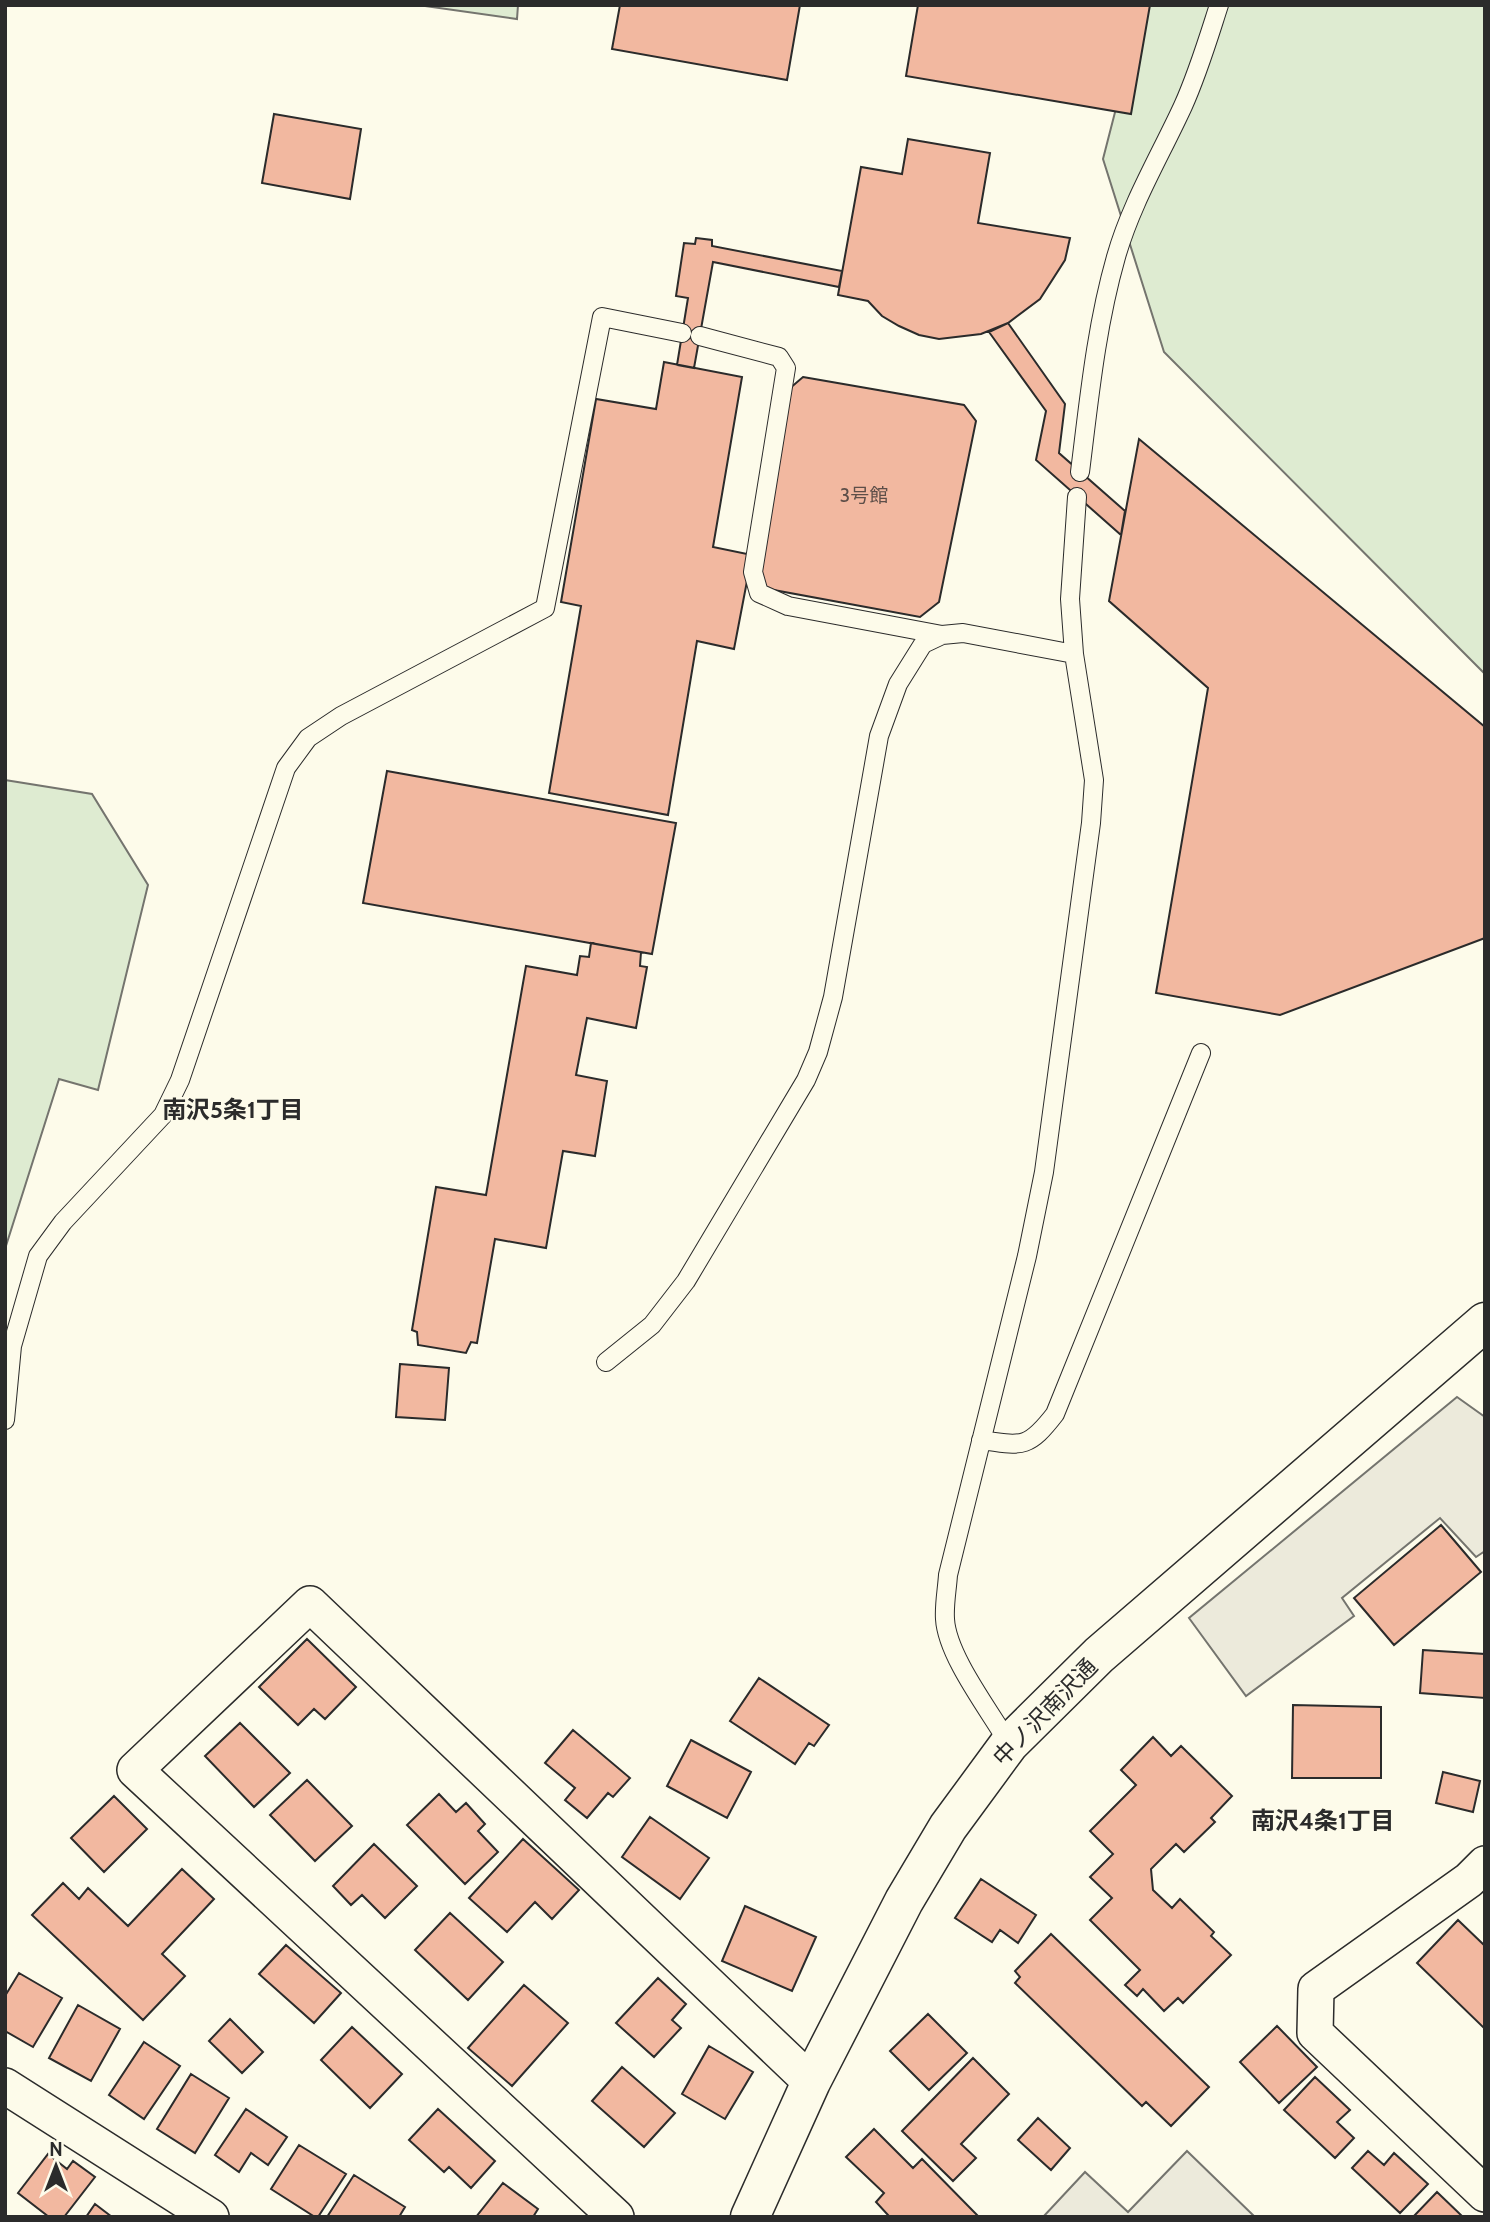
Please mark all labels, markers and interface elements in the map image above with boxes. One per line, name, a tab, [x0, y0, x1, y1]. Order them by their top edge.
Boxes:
house number: 3号館	[840, 484, 888, 507]
district label: 南沢5条1丁目	[162, 1095, 304, 1124]
street label: 中ノ沢南沢通	[987, 1653, 1103, 1771]
district label: 南沢4条1丁目	[1251, 1806, 1395, 1835]
north arrow	[21, 2131, 91, 2201]
text: N	[49, 2138, 63, 2161]

